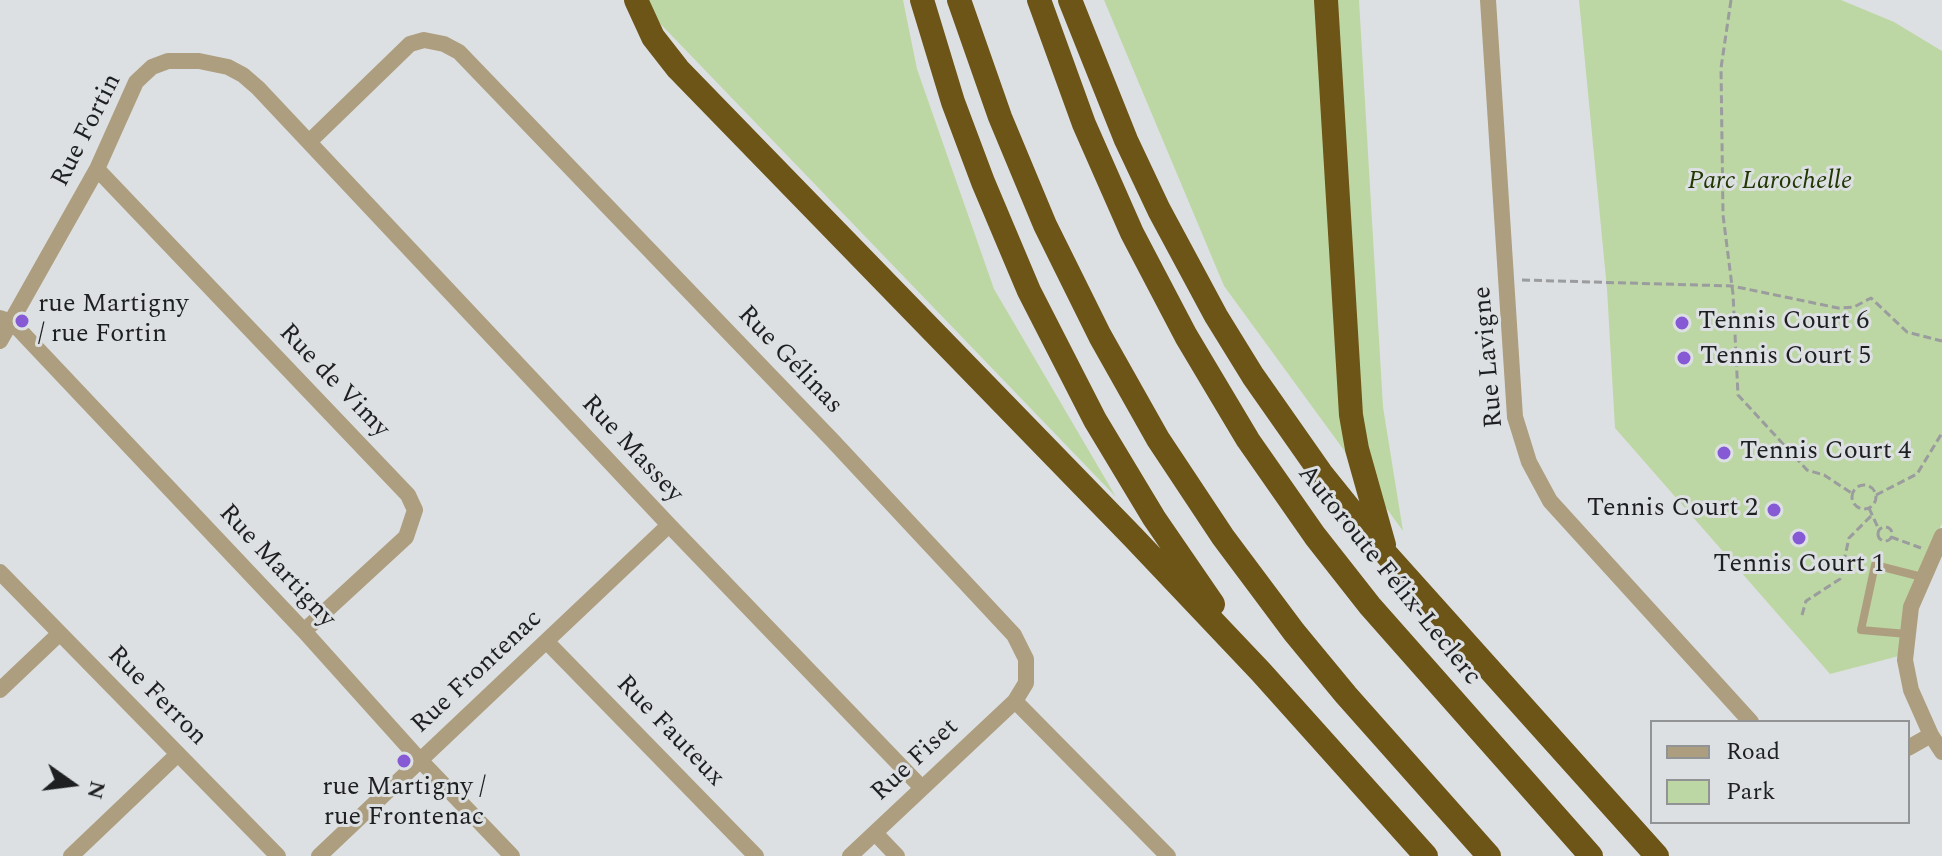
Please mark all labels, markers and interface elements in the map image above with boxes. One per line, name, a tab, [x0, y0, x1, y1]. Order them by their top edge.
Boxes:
street label: Rue Fortin	[46, 69, 130, 193]
park label: Parc Larochelle	[1688, 167, 1852, 199]
street label: Rue Lavigne	[1468, 285, 1512, 429]
place label: rue Martigny / rue Fortin	[38, 290, 189, 352]
street label: Rue Gélinas	[730, 300, 848, 422]
place label: Tennis Court 6	[1698, 307, 1869, 339]
marker: rue Martigny / rue Fortin	[13, 312, 31, 330]
marker: Tennis Court 6	[1673, 314, 1691, 332]
street label: Rue de Vimy	[271, 318, 395, 446]
place label: Tennis Court 5	[1700, 342, 1871, 374]
marker: Tennis Court 5	[1675, 349, 1693, 367]
street label: Rue Massey	[573, 390, 689, 510]
place label: Tennis Court 4	[1740, 437, 1911, 469]
marker: Tennis Court 4	[1715, 444, 1733, 462]
street label: Autoroute Félix-Leclerc	[1290, 460, 1486, 692]
place label: Tennis Court 2	[1587, 494, 1758, 526]
street label: Rue Martigny	[211, 499, 341, 635]
marker: Tennis Court 2	[1765, 501, 1783, 519]
marker: Tennis Court 1	[1790, 529, 1808, 547]
place label: Tennis Court 1	[1713, 550, 1885, 582]
street label: Rue Frontenac	[406, 604, 550, 742]
street label: Rue Ferron	[100, 641, 212, 753]
street label: Rue Fauteux	[608, 670, 730, 794]
street label: Rue Fiset	[866, 713, 966, 809]
legend	[1650, 720, 1910, 824]
text: Road	[1726, 734, 1780, 770]
north arrow	[32, 744, 112, 824]
marker: rue Martigny / rue Frontenac	[395, 752, 413, 770]
place label: rue Martigny / rue Frontenac	[322, 773, 486, 834]
text: Park	[1726, 774, 1776, 810]
text: N	[78, 777, 114, 803]

